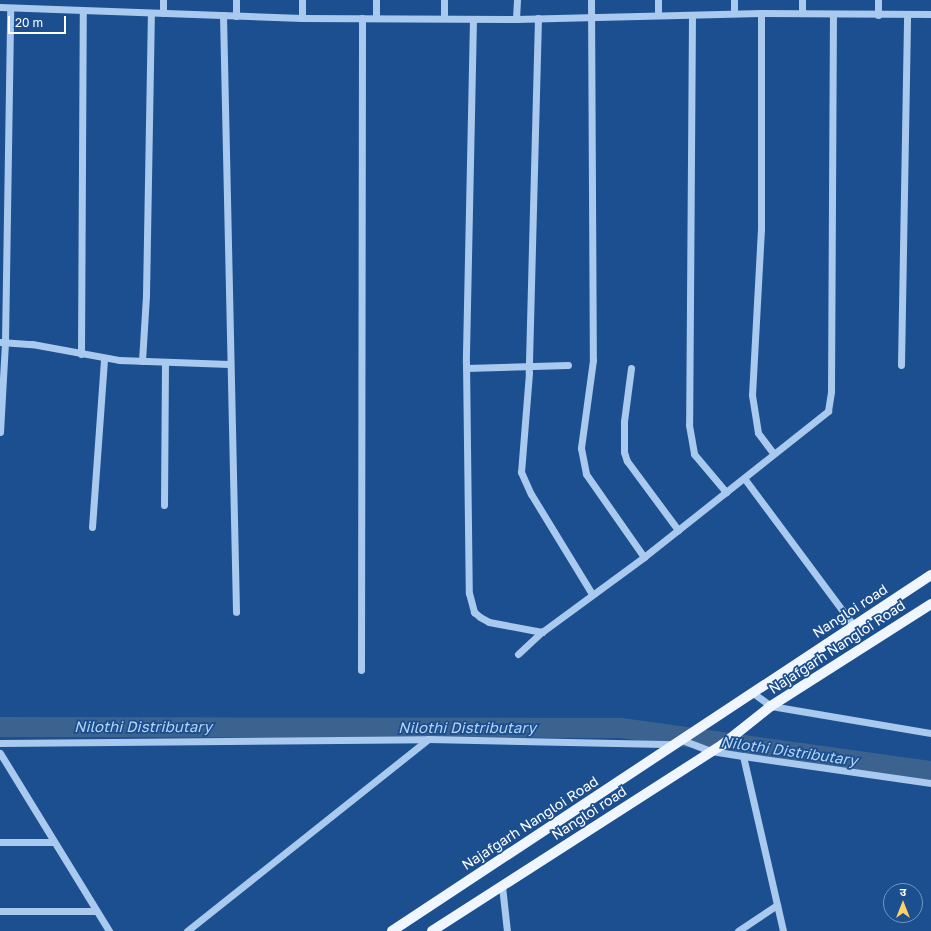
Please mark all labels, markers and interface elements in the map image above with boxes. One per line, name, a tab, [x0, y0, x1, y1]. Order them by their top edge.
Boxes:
scale bar	[10, 8, 68, 34]
text: 20 m	[15, 15, 43, 30]
street label: Nangloi road	[809, 581, 891, 641]
street label: Najafgarh Nangloi Road	[766, 597, 908, 697]
water label: Nilothi Distributary	[74, 718, 212, 736]
water label: Nilothi Distributary	[398, 719, 536, 737]
water label: Nilothi Distributary	[719, 732, 859, 770]
street label: Najafgarh Nangloi Road	[459, 773, 601, 873]
street label: Nangloi road	[548, 783, 630, 843]
north arrow	[883, 883, 923, 923]
text: उ	[900, 885, 906, 898]

